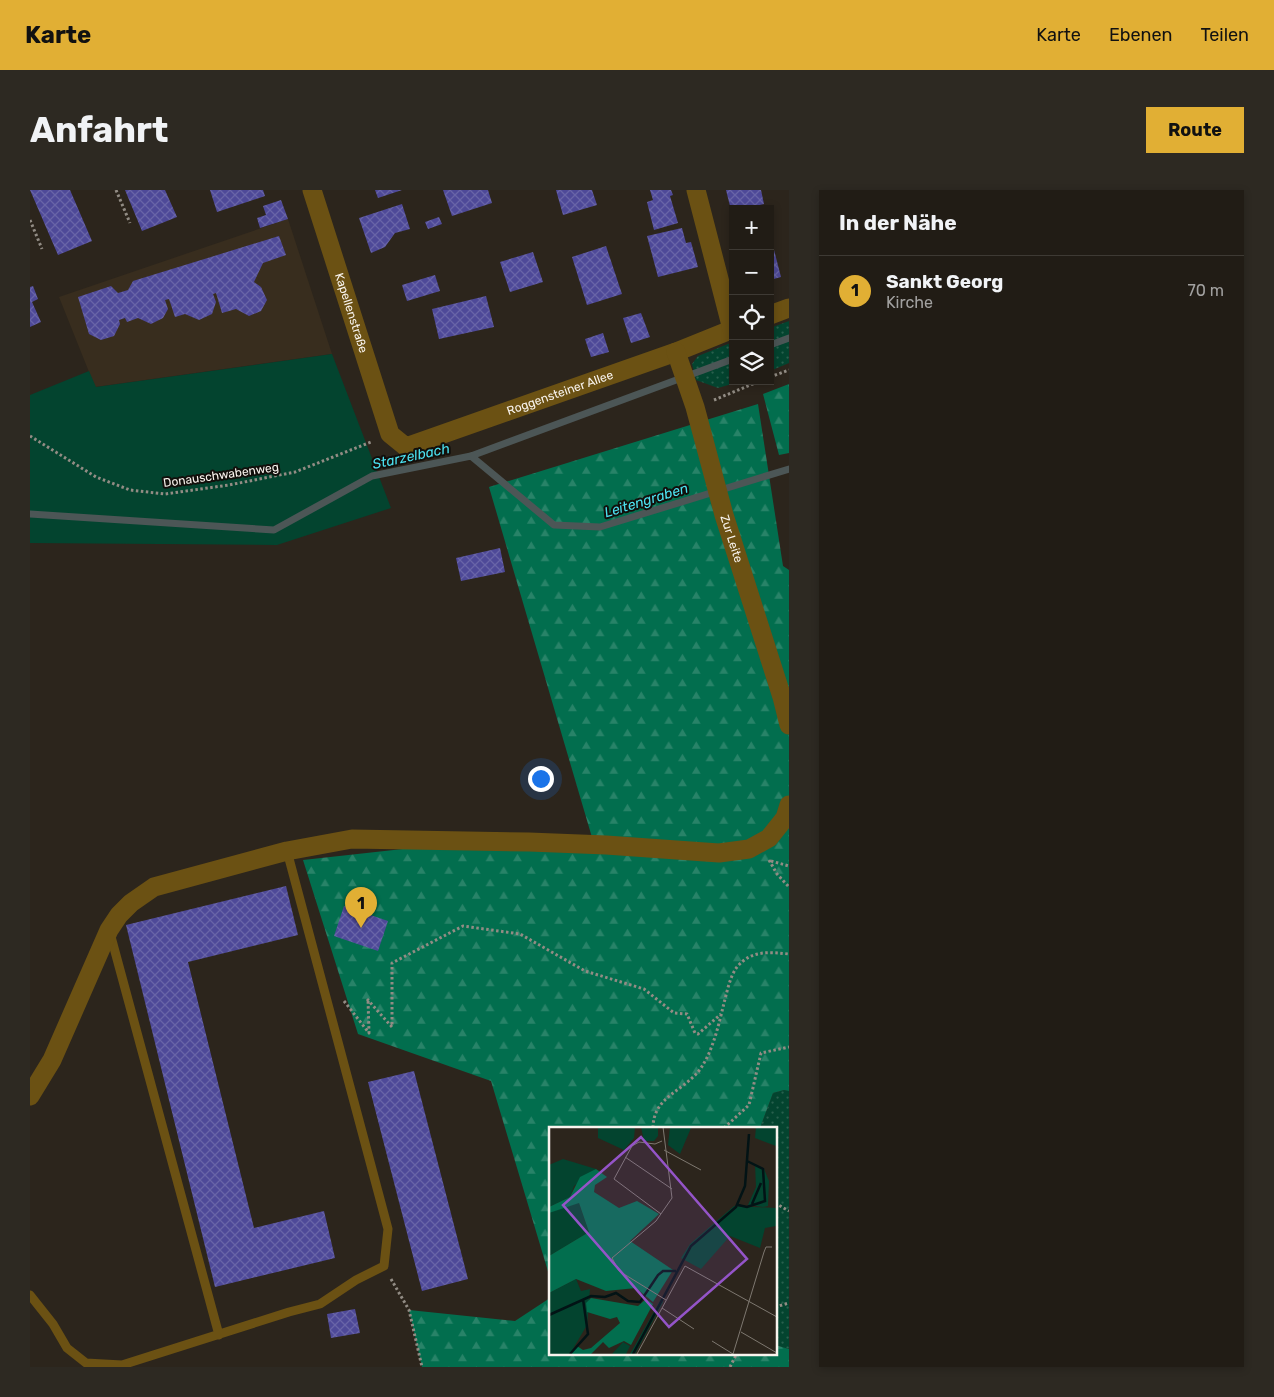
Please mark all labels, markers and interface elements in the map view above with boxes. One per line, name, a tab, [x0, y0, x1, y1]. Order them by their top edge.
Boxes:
text: Karte	[25, 21, 91, 49]
text: Karte	[1036, 24, 1081, 46]
text: Ebenen	[1109, 24, 1173, 46]
text: Teilen	[1201, 24, 1249, 46]
button: Route	[1146, 107, 1244, 153]
text: Anfahrt	[30, 109, 168, 151]
map controls	[729, 205, 774, 385]
button: +	[729, 205, 774, 250]
text: In der Nähe	[839, 210, 957, 235]
button: −	[729, 250, 774, 295]
text: Sankt Georg	[886, 270, 1003, 293]
street label: Kapellenstraße	[332, 271, 371, 355]
text: 1	[851, 281, 859, 300]
text: 70 m	[1187, 281, 1224, 300]
text: Kirche	[886, 293, 933, 312]
button: locate	[729, 295, 774, 340]
button: layers	[729, 340, 774, 385]
street label: Roggensteiner Allee	[505, 368, 615, 418]
water label: Starzelbach	[371, 440, 451, 473]
street label: Donauschwabenweg	[162, 460, 280, 490]
water label: Leitengraben	[602, 480, 690, 521]
street label: Zur Leite	[717, 513, 746, 565]
your location	[528, 766, 554, 792]
pin: 1	[345, 887, 377, 928]
inset map	[549, 1127, 776, 1354]

